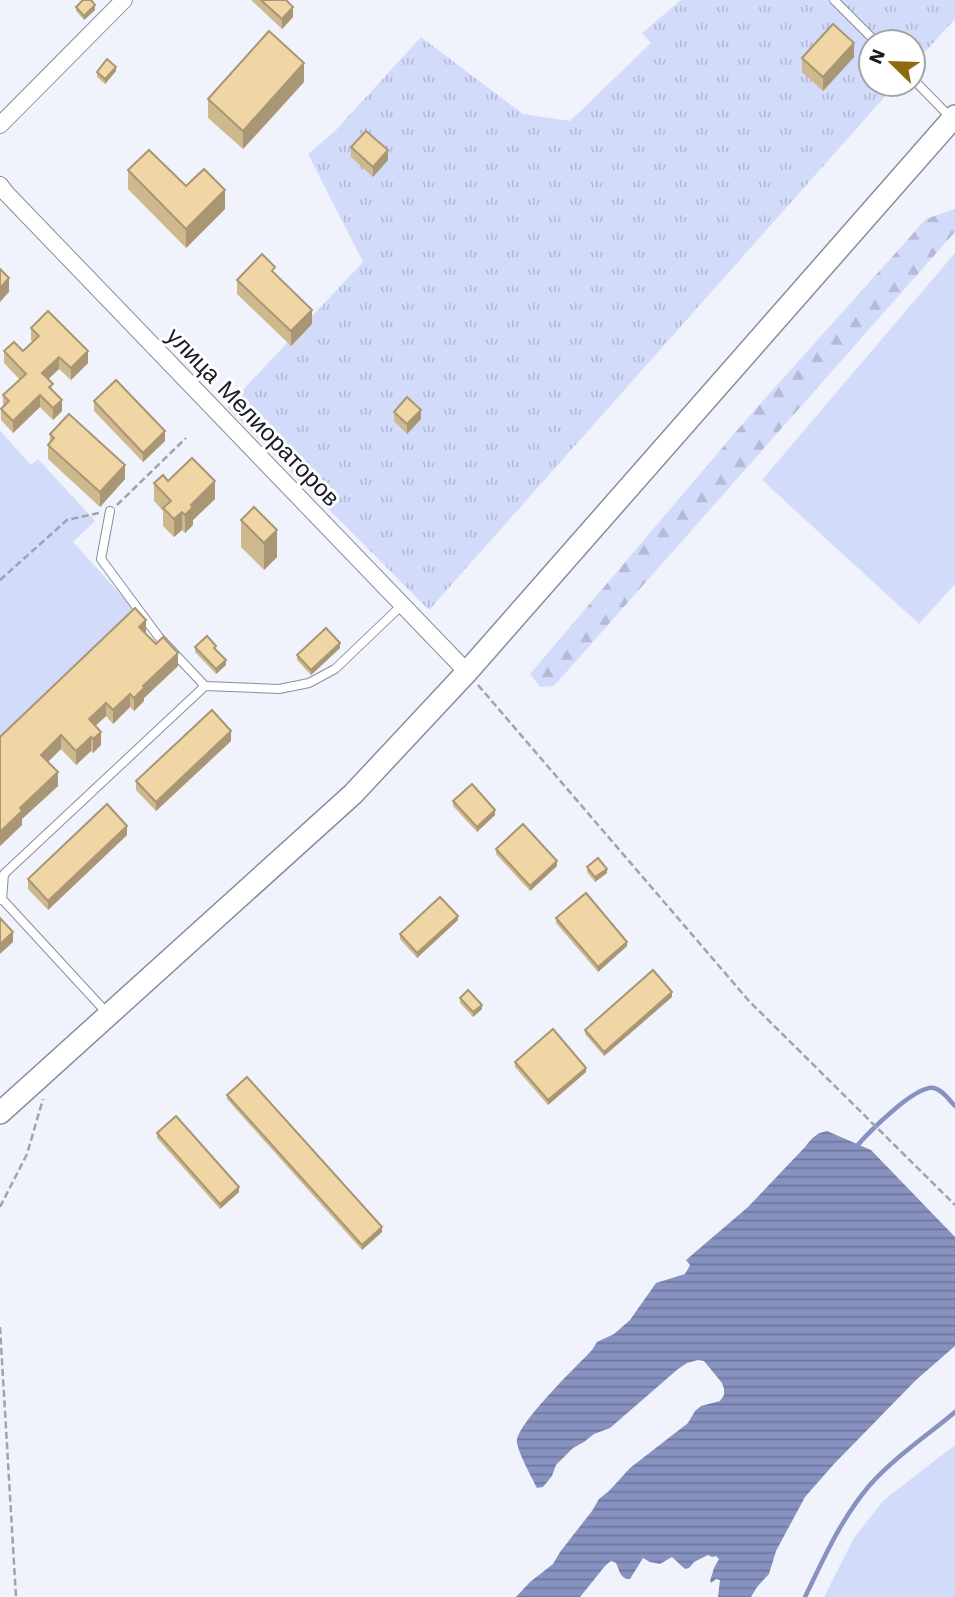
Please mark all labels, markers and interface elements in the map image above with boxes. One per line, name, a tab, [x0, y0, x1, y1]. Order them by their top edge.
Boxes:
north arrow	[857, 28, 927, 98]
text: N	[863, 46, 890, 68]
street label: улица Мелиораторов	[160, 322, 346, 512]

